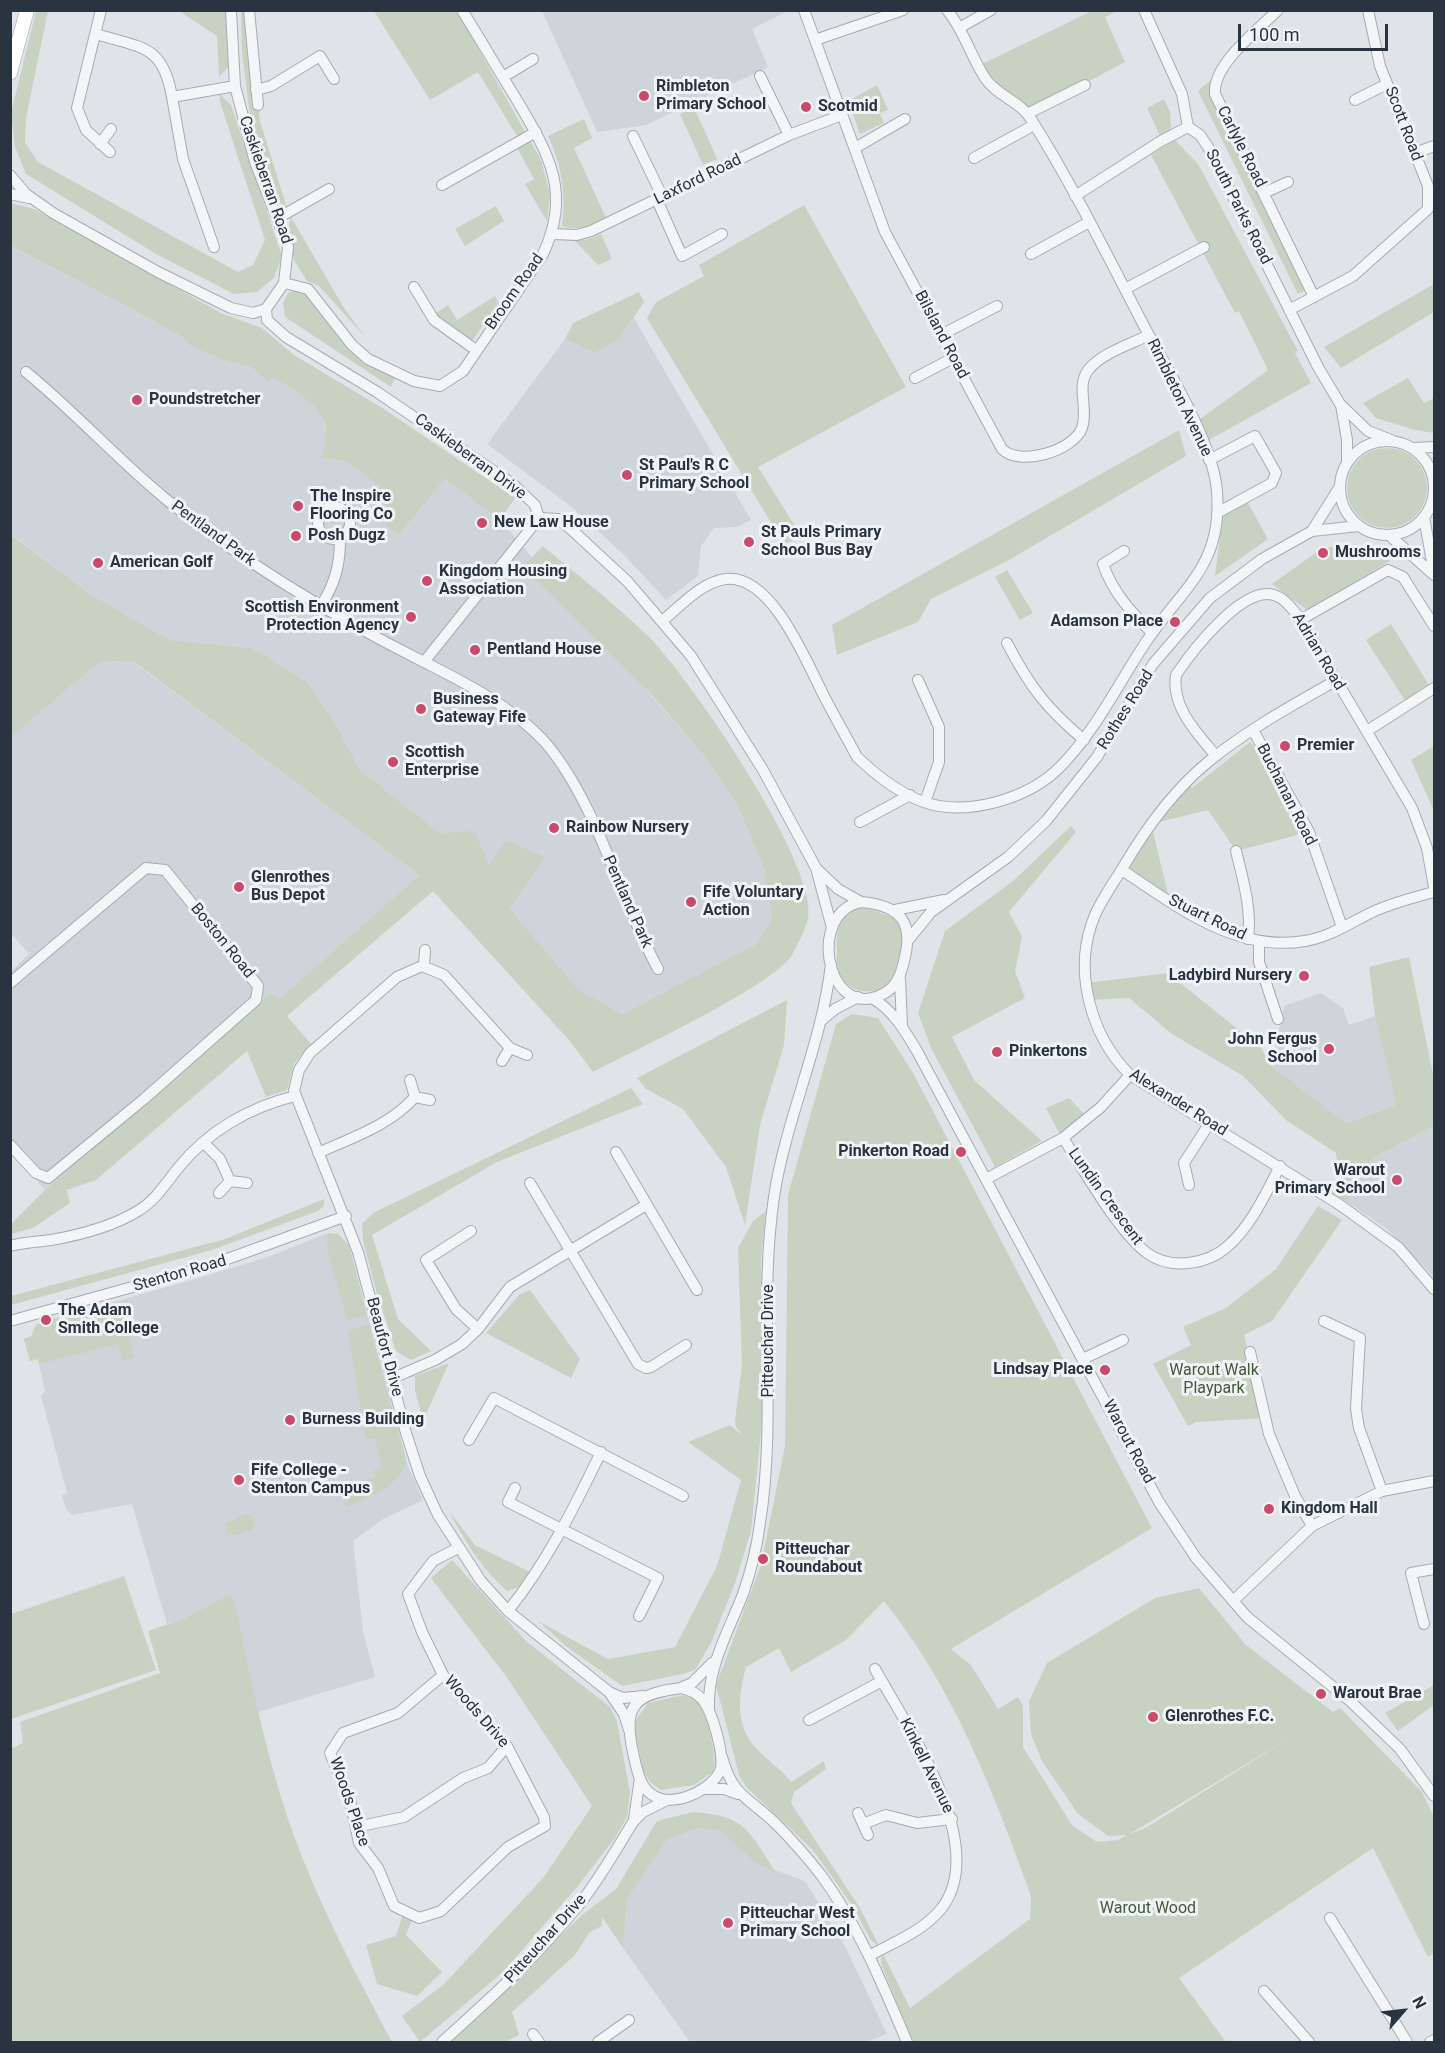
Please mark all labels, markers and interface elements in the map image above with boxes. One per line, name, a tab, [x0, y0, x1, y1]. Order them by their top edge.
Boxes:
scale bar	[1241, 12, 1391, 50]
text: 100 m	[1249, 24, 1300, 45]
place label: Rimbleton Primary School	[656, 77, 766, 115]
street label: Scott Road	[1380, 84, 1426, 164]
marker: Rimbleton Primary School	[637, 89, 651, 103]
place label: Scotmid	[818, 97, 878, 117]
marker: Scotmid	[799, 100, 813, 114]
street label: Carlyle Road	[1212, 103, 1270, 191]
street label: Caskieberran Road	[234, 113, 296, 247]
street label: South Parks Road	[1201, 146, 1275, 268]
street label: Laxford Road	[651, 151, 745, 209]
street label: Broom Road	[482, 250, 548, 334]
street label: Bilsland Road	[910, 288, 972, 382]
street label: Rimbleton Avenue	[1142, 336, 1216, 460]
place label: Poundstretcher	[149, 390, 260, 410]
marker: Poundstretcher	[130, 393, 144, 407]
street label: Caskieberran Drive	[410, 410, 530, 504]
place label: St Paul's R C Primary School	[639, 456, 749, 494]
marker: St Paul's R C Primary School	[620, 468, 634, 482]
place label: The Inspire Flooring Co	[310, 487, 393, 525]
street label: Pentland Park	[167, 497, 259, 571]
marker: The Inspire Flooring Co	[291, 499, 305, 513]
place label: New Law House	[494, 513, 609, 533]
marker: New Law House	[475, 516, 489, 530]
place label: St Pauls Primary School Bus Bay	[761, 523, 881, 561]
place label: Posh Dugz	[308, 526, 385, 546]
marker: Posh Dugz	[289, 529, 303, 543]
marker: St Pauls Primary School Bus Bay	[742, 535, 756, 549]
place label: Mushrooms	[1335, 543, 1421, 563]
marker: Mushrooms	[1316, 546, 1330, 560]
place label: American Golf	[110, 553, 213, 573]
marker: American Golf	[91, 556, 105, 570]
place label: Kingdom Housing Association	[439, 562, 567, 600]
marker: Kingdom Housing Association	[420, 574, 434, 588]
place label: Scottish Environment Protection Agency	[245, 598, 399, 636]
marker: Scottish Environment Protection Agency	[404, 610, 418, 624]
street label: Adrian Road	[1287, 610, 1349, 694]
place label: Adamson Place	[1051, 612, 1163, 632]
marker: Adamson Place	[1168, 615, 1182, 629]
place label: Pentland House	[487, 640, 601, 660]
marker: Pentland House	[468, 643, 482, 657]
street label: Rothes Road	[1094, 667, 1158, 753]
place label: Business Gateway Fife	[433, 690, 526, 728]
marker: Business Gateway Fife	[414, 702, 428, 716]
place label: Premier	[1297, 736, 1354, 756]
marker: Premier	[1278, 739, 1292, 753]
street label: Buchanan Road	[1252, 741, 1320, 849]
place label: Scottish Enterprise	[405, 743, 479, 781]
marker: Scottish Enterprise	[386, 755, 400, 769]
place label: Rainbow Nursery	[566, 818, 689, 838]
marker: Rainbow Nursery	[547, 821, 561, 835]
street label: Pentland Park	[598, 853, 656, 951]
place label: Glenrothes Bus Depot	[251, 868, 330, 906]
marker: Glenrothes Bus Depot	[232, 880, 246, 894]
place label: Fife Voluntary Action	[703, 883, 803, 921]
street label: Stuart Road	[1165, 891, 1249, 945]
marker: Fife Voluntary Action	[684, 895, 698, 909]
street label: Boston Road	[186, 900, 258, 982]
place label: Ladybird Nursery	[1169, 966, 1292, 986]
marker: Ladybird Nursery	[1297, 969, 1311, 983]
place label: John Fergus School	[1228, 1030, 1317, 1068]
place label: Pinkertons	[1009, 1042, 1087, 1062]
marker: John Fergus School	[1322, 1042, 1336, 1056]
marker: Pinkertons	[990, 1045, 1004, 1059]
street label: Alexander Road	[1125, 1065, 1231, 1141]
place label: Pinkerton Road	[838, 1142, 949, 1162]
marker: Pinkerton Road	[954, 1145, 968, 1159]
street label: Lundin Crescent	[1063, 1145, 1147, 1249]
place label: Warout Primary School	[1275, 1161, 1385, 1199]
marker: Warout Primary School	[1390, 1173, 1404, 1187]
street label: Stenton Road	[131, 1252, 229, 1296]
street label: Pitteuchar Drive	[759, 1285, 779, 1397]
street label: Beaufort Drive	[362, 1295, 406, 1399]
place label: The Adam Smith College	[58, 1301, 159, 1339]
marker: The Adam Smith College	[39, 1313, 53, 1327]
place label: Lindsay Place	[993, 1360, 1093, 1380]
park label: Warout Walk Playpark	[1169, 1361, 1259, 1399]
marker: Lindsay Place	[1098, 1363, 1112, 1377]
street label: Warout Road	[1098, 1397, 1158, 1487]
place label: Burness Building	[302, 1410, 424, 1430]
marker: Burness Building	[283, 1413, 297, 1427]
place label: Fife College - Stenton Campus	[251, 1461, 370, 1499]
marker: Fife College - Stenton Campus	[232, 1473, 246, 1487]
place label: Kingdom Hall	[1281, 1499, 1378, 1519]
marker: Kingdom Hall	[1262, 1502, 1276, 1516]
place label: Pitteuchar Roundabout	[775, 1540, 862, 1578]
marker: Pitteuchar Roundabout	[756, 1552, 770, 1566]
street label: Woods Drive	[439, 1672, 513, 1752]
place label: Warout Brae	[1333, 1684, 1421, 1704]
marker: Warout Brae	[1314, 1687, 1328, 1701]
place label: Glenrothes F.C.	[1165, 1707, 1274, 1727]
marker: Glenrothes F.C.	[1146, 1710, 1160, 1724]
street label: Kinkell Avenue	[895, 1715, 957, 1817]
street label: Woods Place	[325, 1755, 373, 1849]
street label: Pitteuchar Drive	[501, 1891, 591, 1987]
park label: Warout Wood	[1100, 1899, 1196, 1919]
place label: Pitteuchar West Primary School	[740, 1904, 855, 1942]
marker: Pitteuchar West Primary School	[721, 1916, 735, 1930]
north arrow	[1373, 1981, 1433, 2041]
text: N	[1408, 1993, 1430, 2012]

